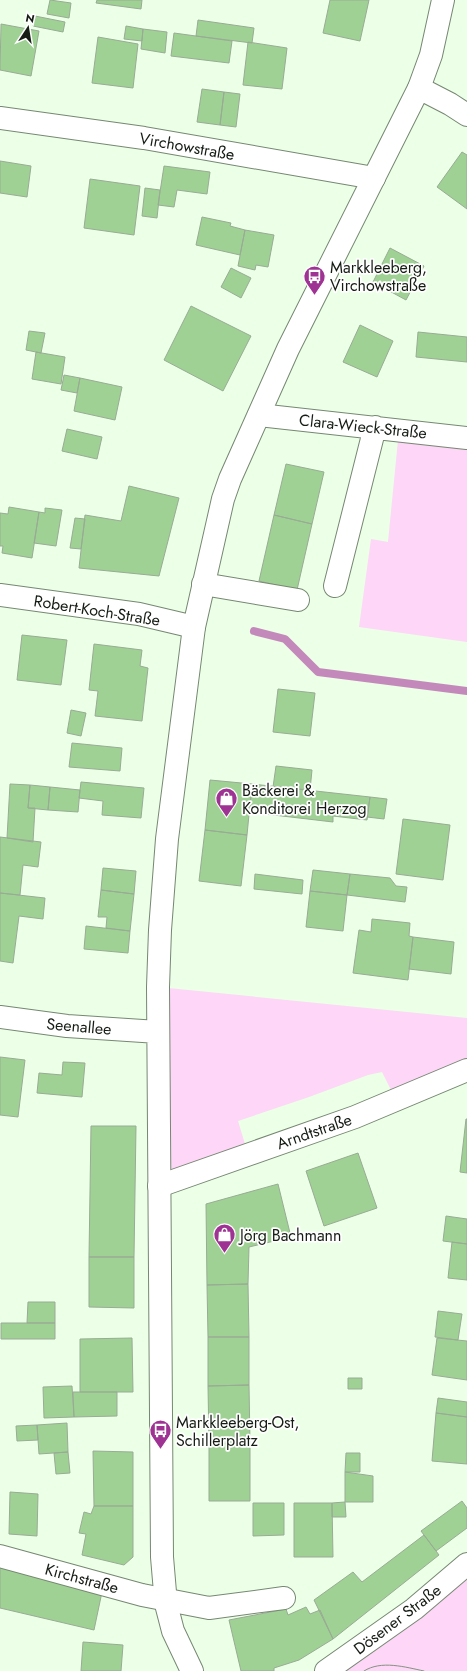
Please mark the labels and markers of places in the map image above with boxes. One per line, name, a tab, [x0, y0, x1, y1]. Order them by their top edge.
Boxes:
place label: Markkleeberg, Virchowstraße	[330, 256, 427, 297]
bus stop icon: Markkleeberg, Virchowstraße	[301, 263, 327, 296]
place label: Bäckerei & Konditorei Herzog	[242, 779, 367, 820]
shop icon: Bäckerei & Konditorei Herzog	[214, 786, 240, 819]
shop icon: Jörg Bachmann	[212, 1222, 238, 1255]
place label: Jörg Bachmann	[238, 1224, 341, 1247]
place label: Markkleeberg-Ost, Schillerplatz	[176, 1411, 299, 1452]
bus stop icon: Markkleeberg-Ost, Schillerplatz	[148, 1418, 174, 1451]

